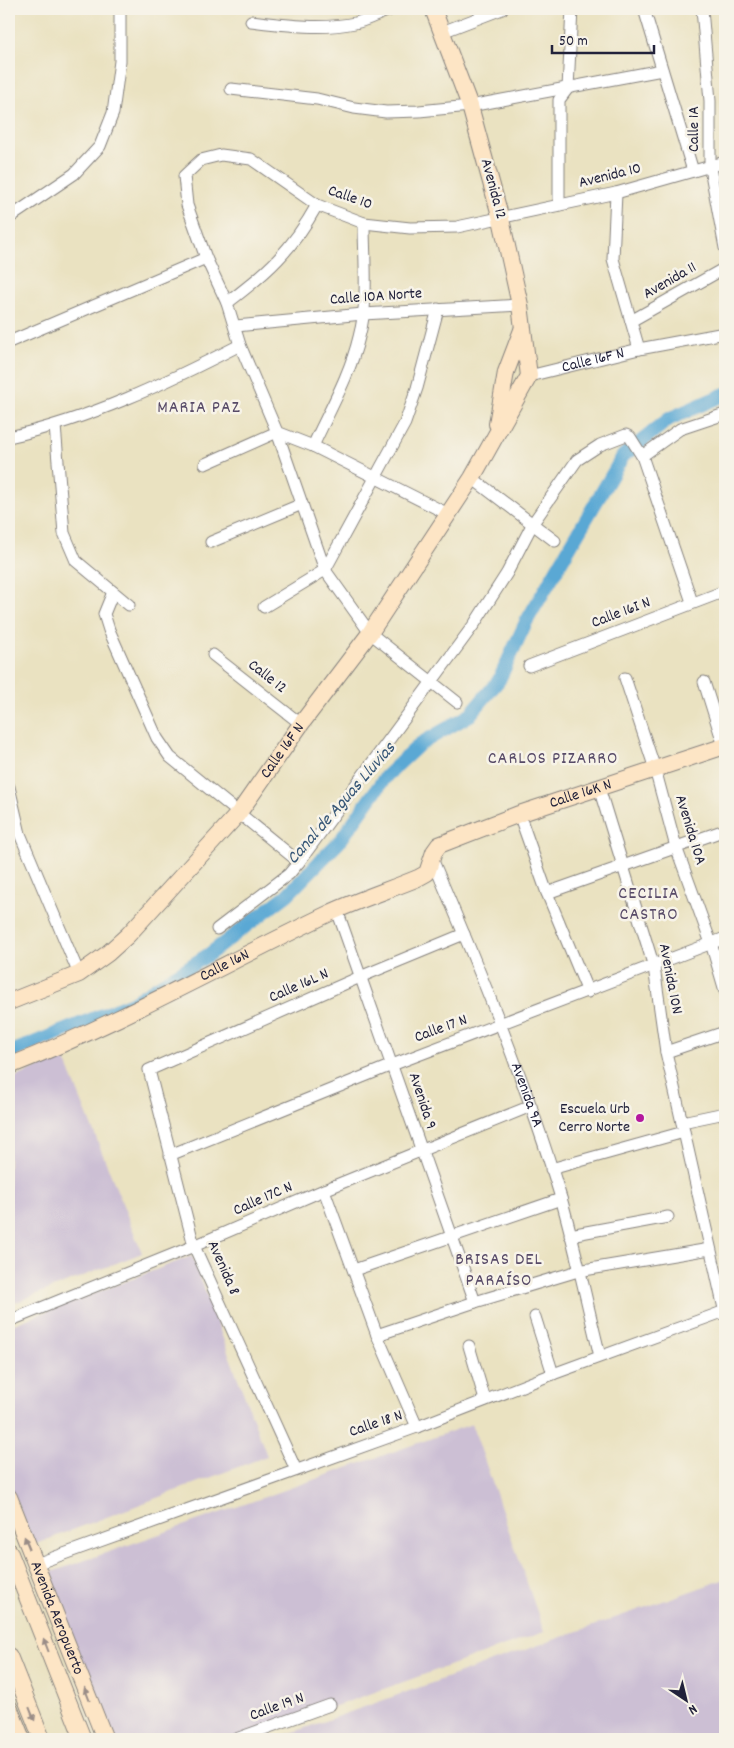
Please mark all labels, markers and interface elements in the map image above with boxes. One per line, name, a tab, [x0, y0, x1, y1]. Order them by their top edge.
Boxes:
scale bar	[552, 22, 654, 54]
text: 50 m	[559, 31, 588, 53]
street label: Calle 1A	[683, 106, 706, 152]
street label: Avenida 12	[474, 156, 512, 222]
street label: Avenida 10	[576, 157, 644, 195]
street label: Calle 10	[325, 180, 375, 216]
street label: Avenida 11	[639, 256, 701, 306]
street label: Calle 10A Norte	[329, 282, 423, 312]
street label: Calle 16F N	[559, 341, 627, 379]
district label: MARIA PAZ	[157, 396, 241, 421]
street label: Calle 16I N	[588, 591, 654, 635]
street label: Calle 12	[242, 654, 292, 700]
street label: Calle 16F N	[255, 718, 310, 783]
water label: Canal de Aguas Lluvias	[282, 737, 402, 871]
district label: CARLOS PIZARRO	[488, 747, 618, 772]
street label: Calle 16K N	[546, 773, 615, 815]
street label: Avenida 10A	[668, 792, 712, 868]
district label: CECILIA CASTRO	[618, 882, 680, 928]
street label: Avenida 10N	[652, 942, 688, 1016]
street label: Calle 16N	[196, 943, 254, 988]
street label: Calle 16L N	[265, 963, 333, 1009]
street label: Calle 17 N	[411, 1009, 471, 1049]
street label: Avenida 9A	[504, 1059, 549, 1131]
street label: Avenida 9	[402, 1069, 442, 1133]
place label: Escuela Urb Cerro Norte	[558, 1098, 630, 1139]
marker: Escuela Urb Cerro Norte	[634, 1112, 646, 1124]
street label: Calle 17C N	[230, 1176, 296, 1222]
street label: Avenida 8	[201, 1237, 245, 1299]
district label: BRISAS DEL PARAÍSO	[455, 1248, 543, 1294]
street label: Calle 18 N	[346, 1404, 406, 1444]
one-way arrow	[23, 1535, 31, 1550]
street label: Avenida Aeropuerto	[24, 1557, 90, 1678]
one-way arrow	[42, 1637, 50, 1652]
north arrow	[662, 1676, 712, 1726]
one-way arrow	[83, 1686, 91, 1701]
street label: Calle 19 N	[247, 1687, 307, 1727]
text: N	[684, 1699, 701, 1719]
one-way arrow	[28, 1707, 36, 1722]

